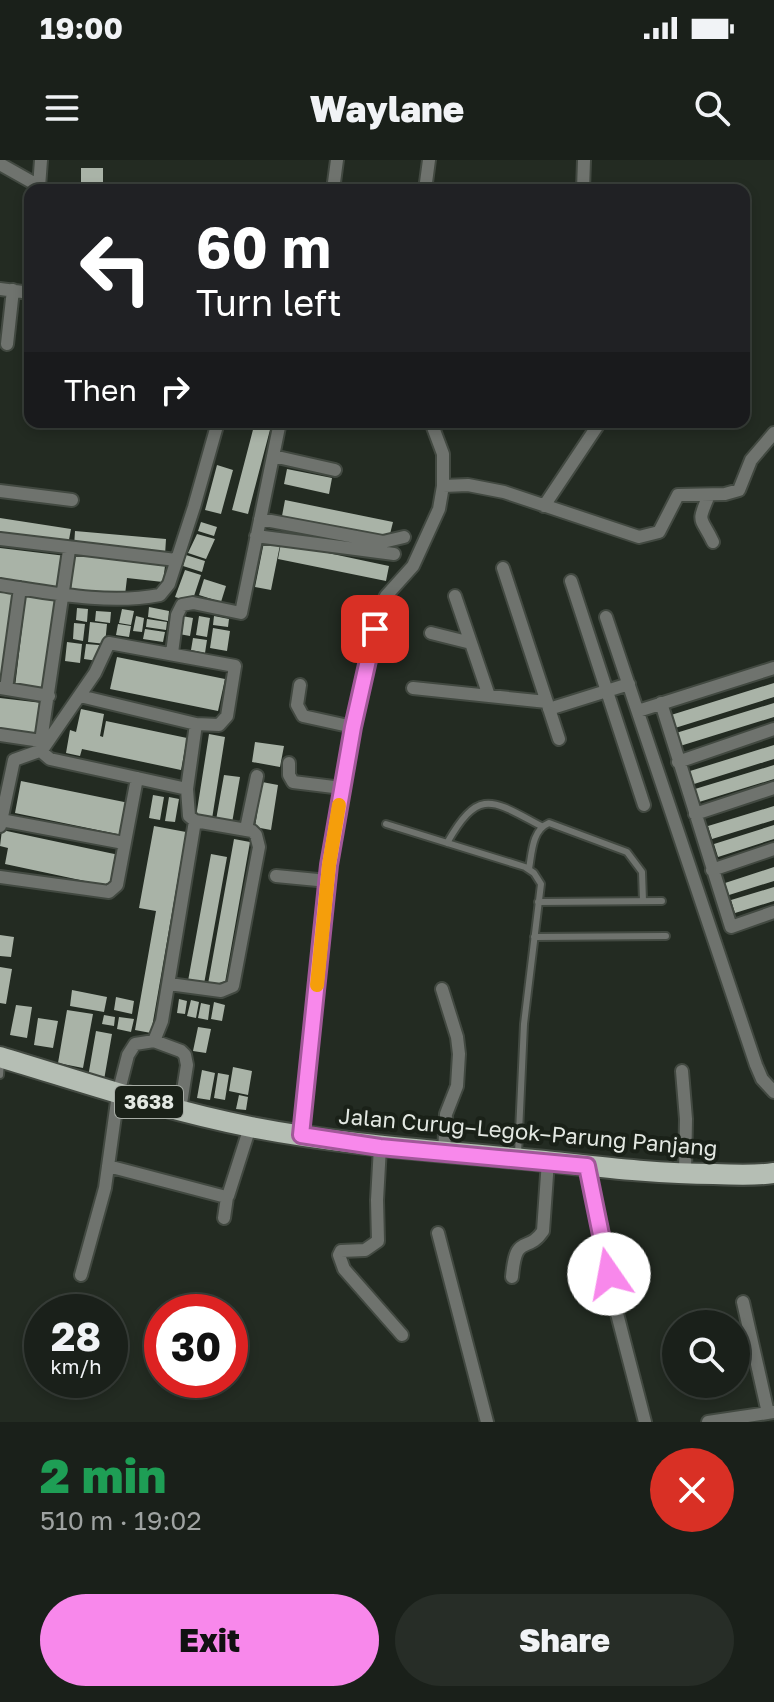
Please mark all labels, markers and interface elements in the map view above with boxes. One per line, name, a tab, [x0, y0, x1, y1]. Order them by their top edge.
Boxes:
text: 19:00	[40, 10, 123, 46]
icon: menu	[40, 86, 84, 130]
icon: search	[690, 86, 734, 130]
text: Waylane	[310, 87, 464, 130]
text: 60 m	[196, 213, 331, 280]
icon: left	[64, 216, 168, 320]
text: Turn left	[196, 281, 342, 324]
icon: right	[153, 368, 197, 412]
text: Then	[64, 372, 137, 408]
pin	[341, 595, 409, 663]
icon: arrive	[353, 607, 397, 651]
road number: 3638	[115, 1086, 183, 1118]
street label: Jalan Curug–Legok–Parung Panjang	[338, 1101, 719, 1162]
position arrow	[567, 1232, 651, 1316]
speed limit sign: 30	[144, 1294, 248, 1398]
map controls	[662, 1310, 750, 1398]
button: search	[662, 1310, 750, 1398]
text: 28	[51, 1312, 101, 1360]
text: km/h	[51, 1354, 101, 1378]
text: 2 min	[40, 1446, 166, 1504]
button: close	[650, 1448, 734, 1532]
text: 510 m · 19:02	[40, 1505, 201, 1536]
button: Exit	[40, 1594, 379, 1686]
button: Share	[395, 1594, 734, 1686]

